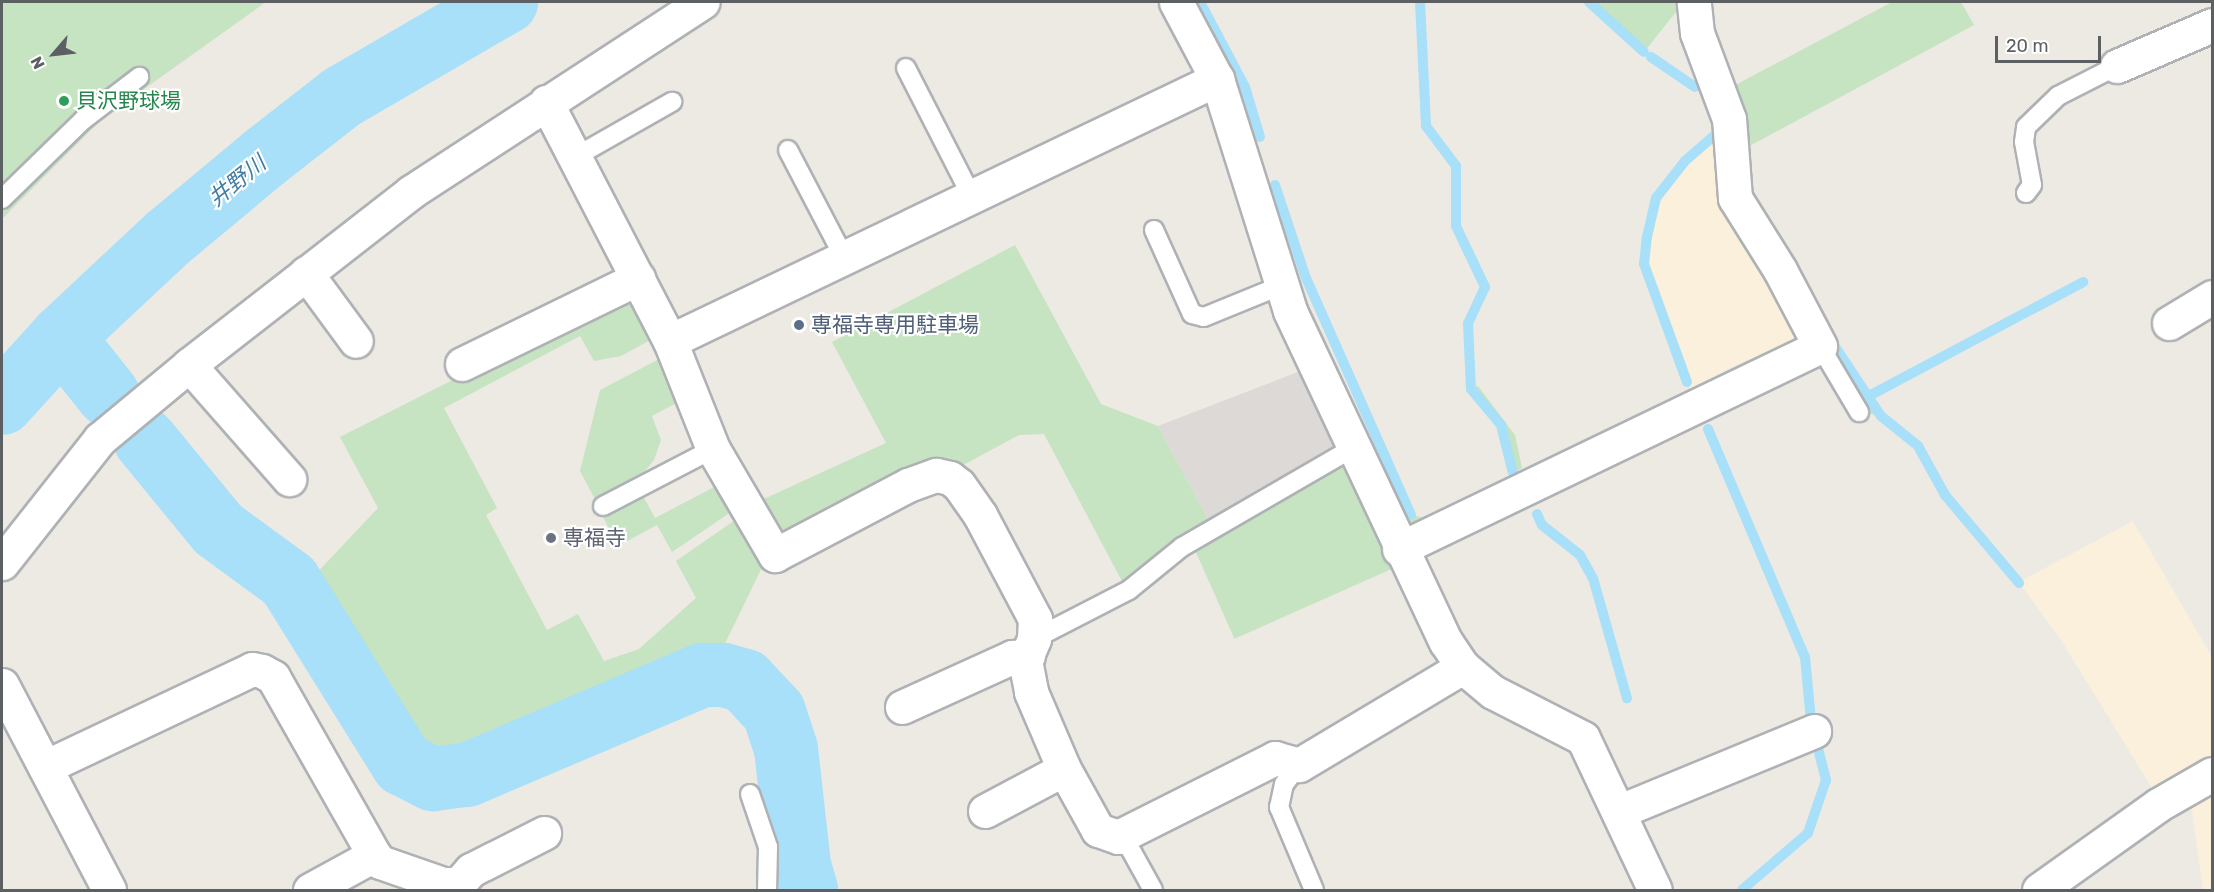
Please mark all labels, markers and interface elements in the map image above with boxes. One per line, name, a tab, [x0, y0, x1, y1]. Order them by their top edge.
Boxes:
north arrow	[24, 24, 84, 84]
scale bar	[1998, 24, 2104, 62]
text: 20 m	[2006, 35, 2048, 57]
text: N	[27, 53, 49, 72]
place label: 貝沢野球場	[76, 88, 181, 114]
marker: 貝沢野球場	[57, 94, 71, 108]
water label: 井野川	[203, 150, 271, 212]
place label: 専福寺専用駐車場	[811, 312, 979, 338]
marker: 専福寺専用駐車場	[792, 318, 806, 332]
place label: 専福寺	[563, 525, 626, 551]
marker: 専福寺	[544, 531, 558, 545]

